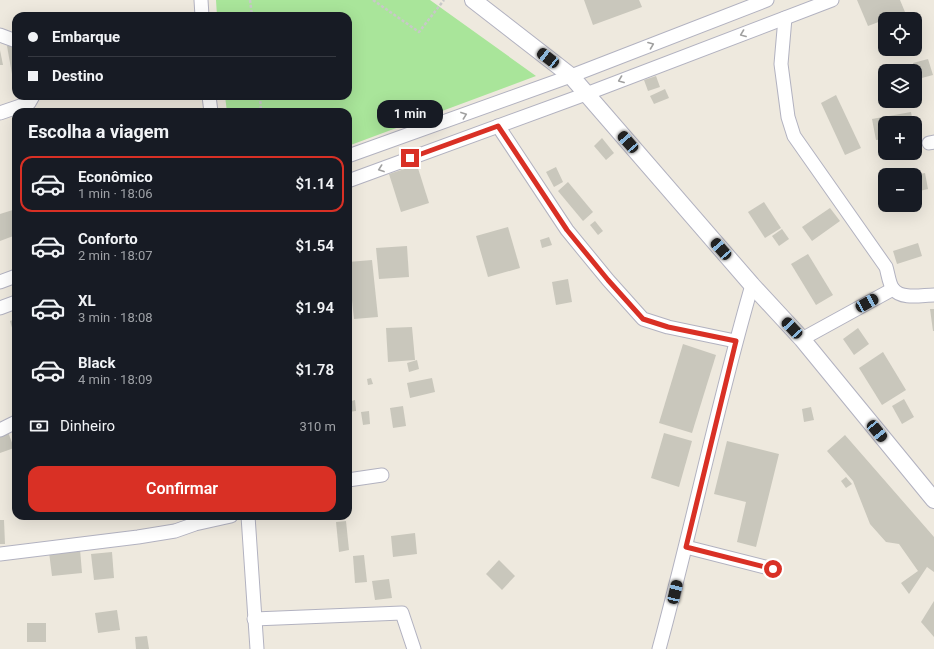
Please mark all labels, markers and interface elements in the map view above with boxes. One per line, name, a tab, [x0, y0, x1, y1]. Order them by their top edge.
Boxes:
map controls	[878, 12, 922, 212]
button: locate	[878, 12, 922, 56]
text: Embarque	[52, 28, 120, 46]
one-way arrow	[739, 29, 746, 37]
one-way arrow	[648, 41, 655, 49]
car	[535, 46, 561, 70]
button: layers	[878, 64, 922, 108]
text: Destino	[52, 67, 103, 85]
one-way arrow	[618, 76, 625, 84]
callout: 1 min	[377, 100, 443, 128]
text: 1 min	[394, 106, 426, 121]
one-way arrow	[460, 111, 467, 119]
button: +	[878, 116, 922, 160]
text: Escolha a viagem	[28, 121, 169, 142]
car	[616, 129, 640, 155]
route end	[401, 149, 419, 167]
one-way arrow	[378, 164, 385, 173]
icon: car	[30, 166, 66, 202]
text: Econômico	[78, 168, 153, 186]
button: −	[878, 168, 922, 212]
text: $1.14	[295, 175, 334, 193]
text: 1 min · 18:06	[78, 186, 153, 201]
icon: car	[30, 228, 66, 264]
text: Conforto	[78, 230, 138, 248]
car	[709, 236, 733, 262]
text: $1.54	[295, 237, 334, 255]
text: 2 min · 18:07	[78, 248, 153, 263]
icon: car	[30, 290, 66, 326]
text: XL	[78, 292, 96, 310]
car	[854, 292, 880, 314]
text: $1.94	[295, 299, 334, 317]
text: 3 min · 18:08	[78, 310, 153, 325]
car	[779, 315, 805, 341]
icon: car	[30, 352, 66, 388]
text: Black	[78, 354, 115, 372]
text: $1.78	[295, 361, 334, 379]
text: 4 min · 18:09	[78, 372, 153, 387]
icon: cash	[28, 415, 50, 437]
text: Dinheiro	[60, 417, 115, 435]
car	[865, 418, 889, 444]
text: 310 m	[299, 419, 336, 434]
button: Confirmar	[28, 466, 336, 512]
route start	[764, 560, 782, 578]
car	[666, 579, 684, 605]

